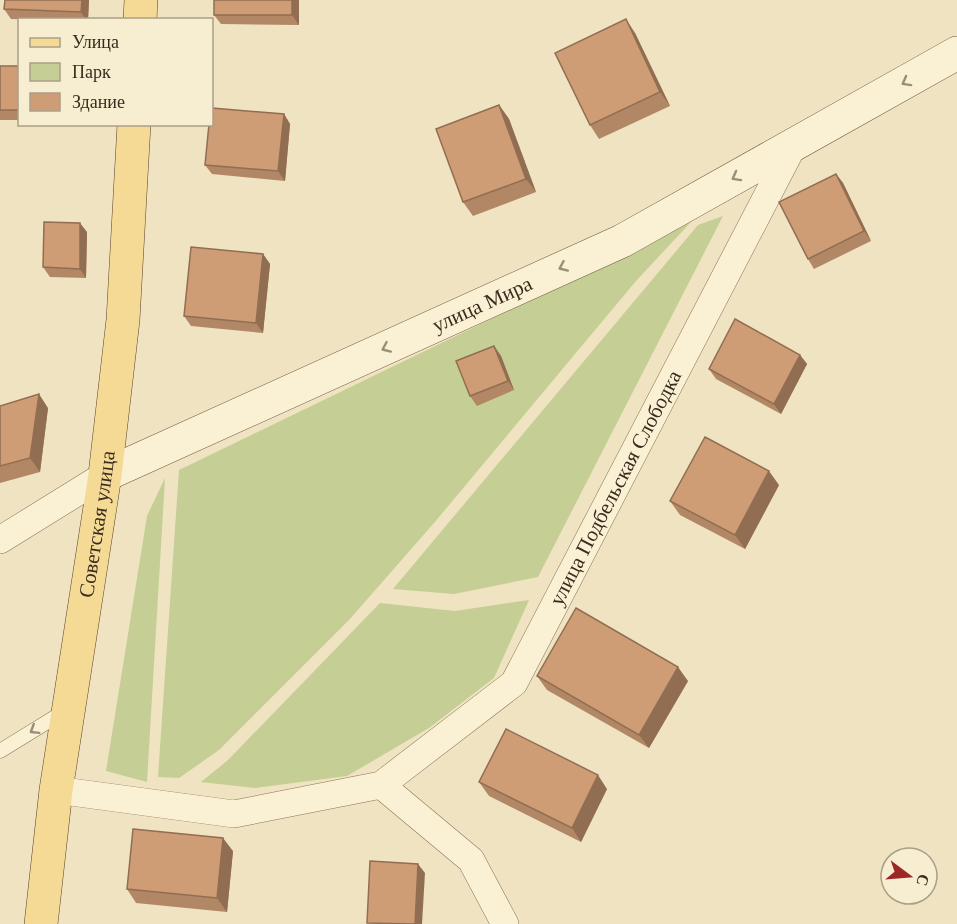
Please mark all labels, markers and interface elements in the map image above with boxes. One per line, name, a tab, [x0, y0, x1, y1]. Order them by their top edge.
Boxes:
legend	[18, 18, 213, 126]
text: Улица	[72, 32, 119, 52]
text: Парк	[72, 62, 111, 82]
one-way arrow	[902, 74, 912, 86]
text: Здание	[72, 92, 125, 112]
one-way arrow	[732, 170, 742, 181]
one-way arrow	[559, 260, 570, 272]
street label: улица Мира	[429, 271, 536, 337]
one-way arrow	[381, 340, 392, 352]
street label: улица Подбельская Слободка	[544, 366, 687, 609]
street label: Советская улица	[74, 449, 120, 599]
one-way arrow	[30, 723, 41, 734]
north arrow	[879, 846, 939, 906]
text: С	[913, 872, 933, 888]

